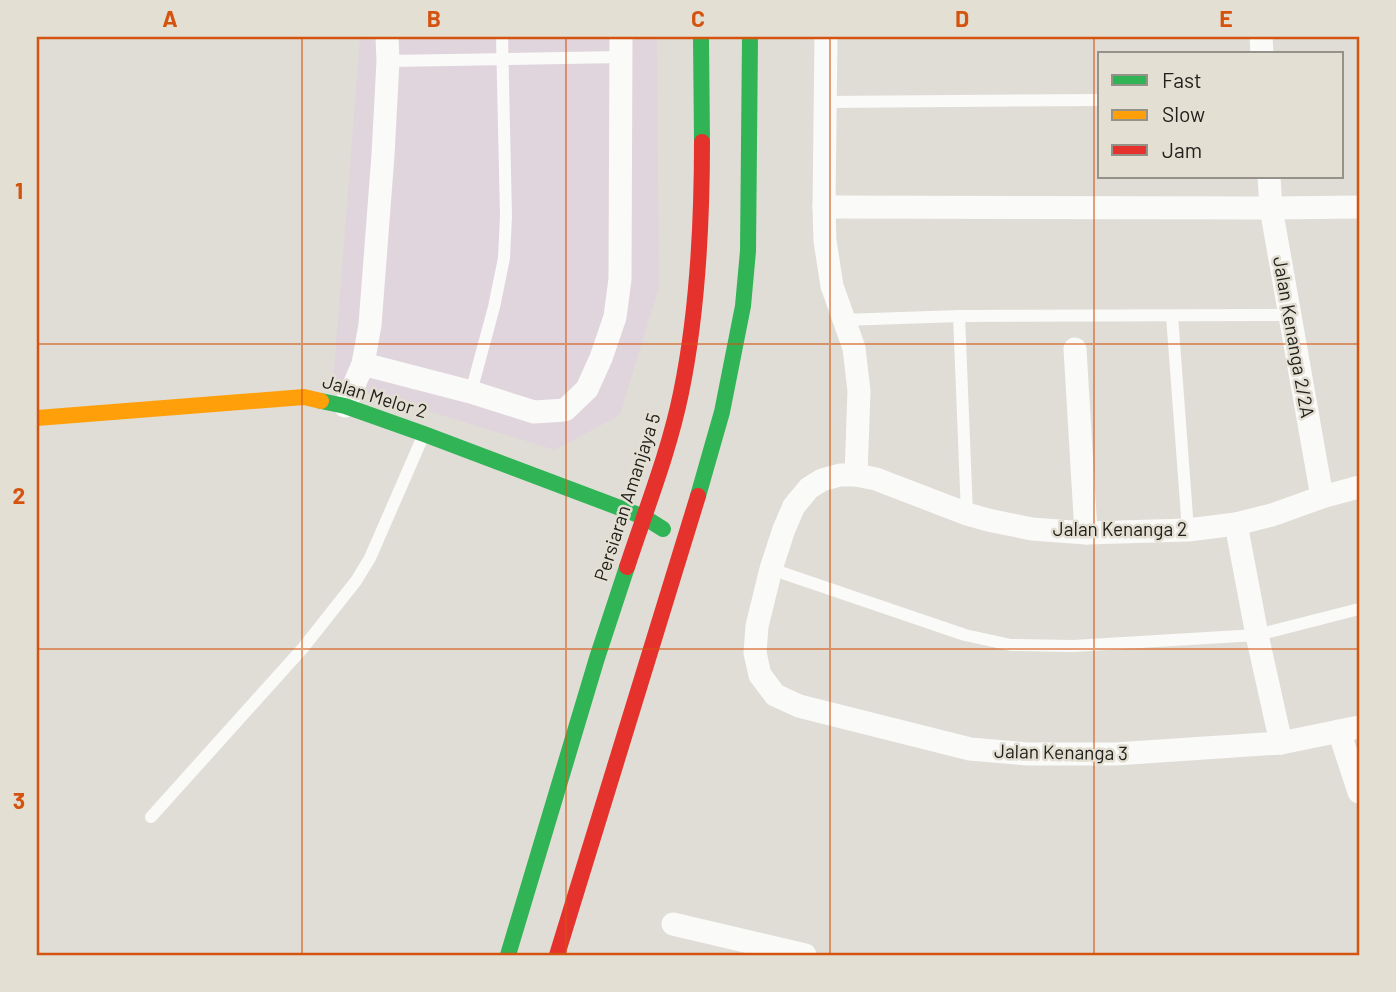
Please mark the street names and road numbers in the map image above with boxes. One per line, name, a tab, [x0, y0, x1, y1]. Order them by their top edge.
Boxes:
street label: Jalan Kenanga 2/2A	[1269, 254, 1320, 419]
street label: Jalan Melor 2	[320, 369, 430, 422]
street label: Persiaran Amanjaya 5	[588, 410, 665, 584]
street label: Jalan Kenanga 2	[1053, 517, 1187, 540]
street label: Jalan Kenanga 3	[994, 739, 1128, 764]

